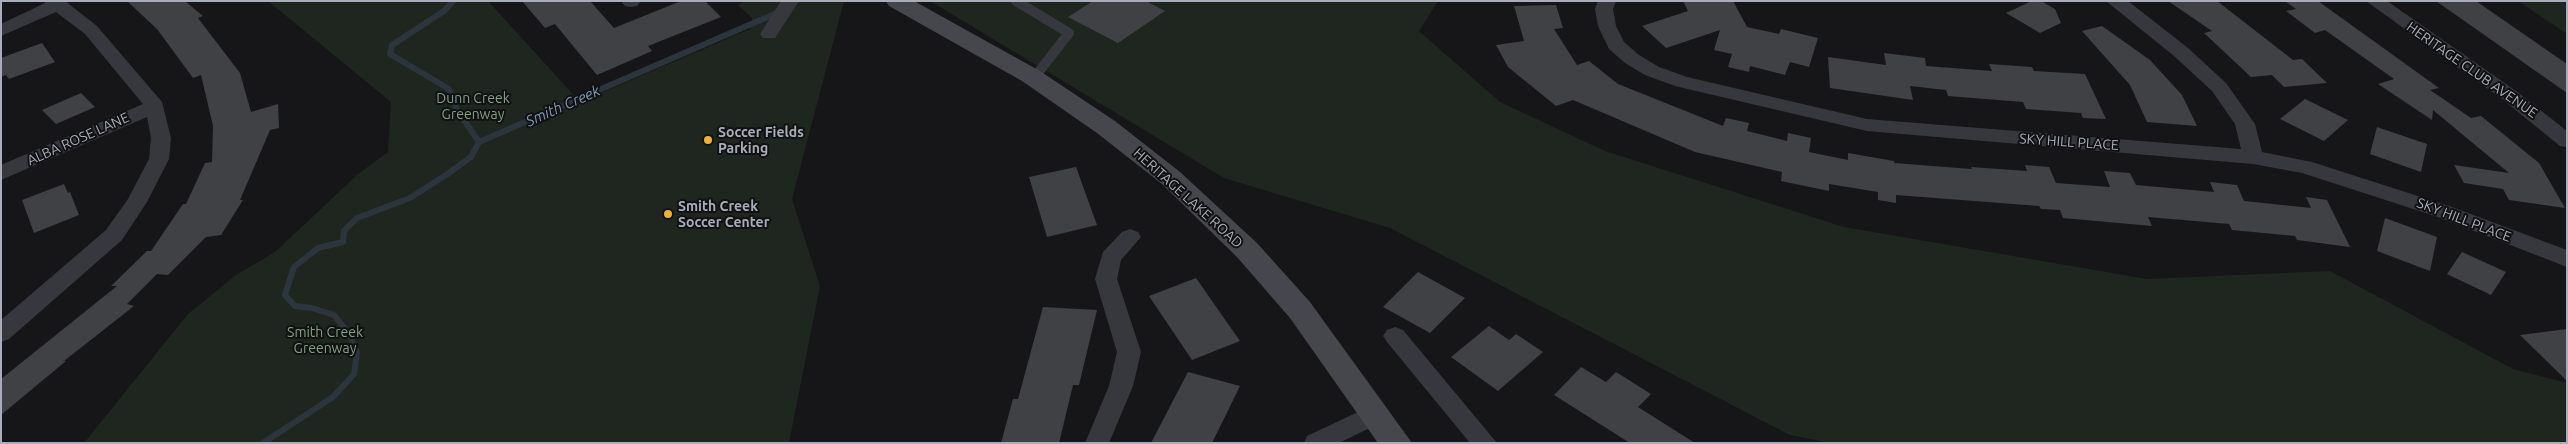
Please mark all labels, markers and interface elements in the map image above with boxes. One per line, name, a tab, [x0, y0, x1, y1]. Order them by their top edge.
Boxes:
street label: HERITAGE CLUB AVENUE	[2403, 18, 2541, 122]
water label: Smith Creek	[523, 82, 603, 130]
park label: Dunn Creek Greenway	[436, 90, 510, 122]
street label: ALBA ROSE LANE	[24, 109, 132, 169]
place label: Soccer Fields Parking	[718, 124, 804, 156]
street label: SKY HILL PLACE	[2019, 130, 2119, 154]
marker: Soccer Fields Parking	[702, 134, 714, 146]
street label: HERITAGE LAKE ROAD	[1130, 145, 1246, 251]
street label: SKY HILL PLACE	[2415, 194, 2513, 246]
place label: Smith Creek Soccer Center	[678, 198, 769, 230]
marker: Smith Creek Soccer Center	[662, 208, 674, 220]
park label: Smith Creek Greenway	[287, 324, 363, 357]

